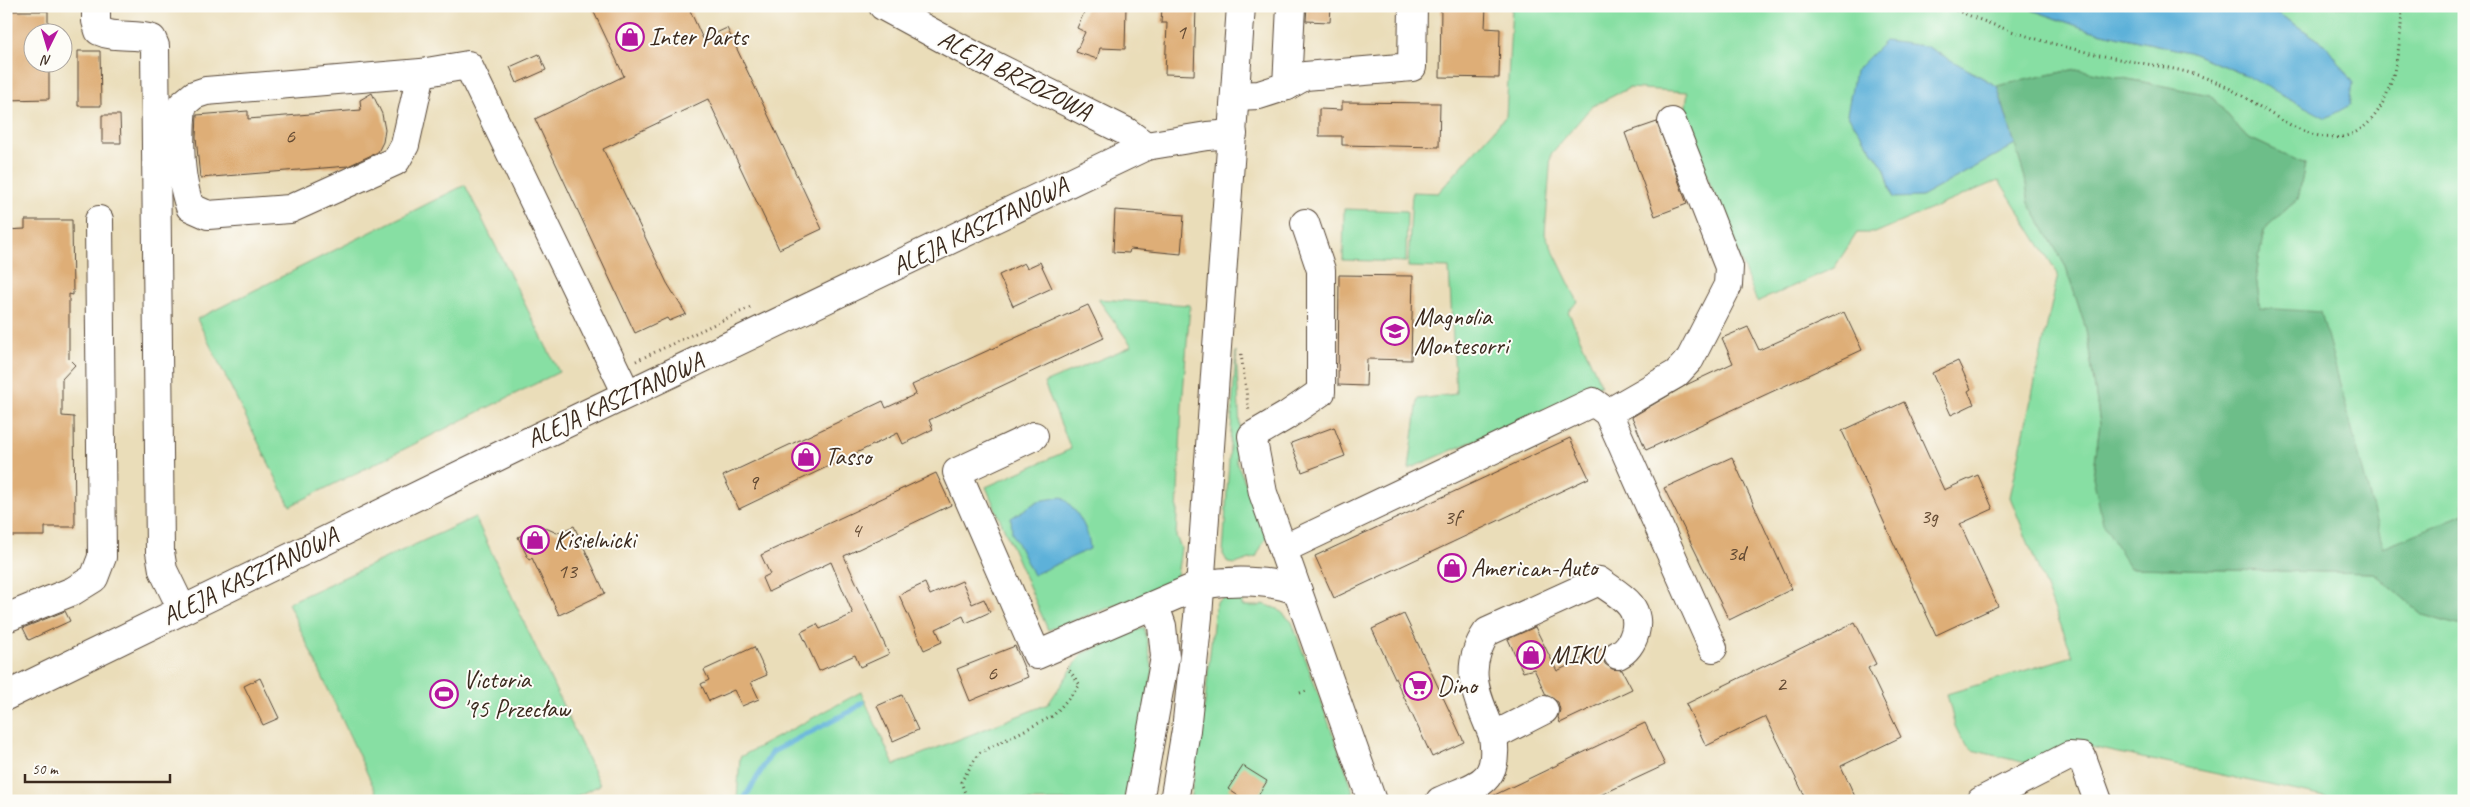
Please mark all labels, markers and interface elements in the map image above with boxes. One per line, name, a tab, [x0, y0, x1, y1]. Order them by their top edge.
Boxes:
house number: 1	[1176, 18, 1187, 46]
place label: Inter Parts	[649, 21, 750, 53]
north arrow	[22, 22, 72, 72]
shop icon: Inter Parts	[615, 22, 645, 52]
street label: ALEJA BRZOZOWA	[933, 23, 1097, 128]
text: N	[40, 51, 52, 69]
house number: 6	[285, 122, 296, 150]
street label: ALEJA KASZTANOWA	[887, 169, 1075, 282]
place label: Magnolia Montesorri	[1414, 301, 1512, 362]
school or university icon: Magnolia Montesorri	[1380, 316, 1410, 346]
street label: ALEJA KASZTANOWA	[521, 344, 710, 455]
place label: Tasso	[825, 441, 874, 473]
shop icon: Tasso	[791, 442, 821, 472]
house number: 9	[748, 468, 760, 496]
house number: 3g	[1920, 502, 1939, 530]
house number: 3f	[1444, 503, 1465, 531]
house number: 4	[851, 516, 863, 544]
street label: ALEJA KASZTANOWA	[157, 519, 345, 632]
place label: Kisielnicki	[554, 524, 639, 556]
shop icon: Kisielnicki	[520, 525, 550, 555]
house number: 3d	[1727, 539, 1749, 567]
place label: American-Auto	[1471, 552, 1600, 584]
shop icon: American-Auto	[1437, 553, 1467, 583]
house number: 13	[557, 557, 579, 585]
place label: MIKU	[1550, 639, 1607, 671]
shop icon: MIKU	[1516, 640, 1546, 670]
house number: 6	[987, 659, 998, 687]
place label: Victoria '95 Przecław	[463, 664, 572, 725]
place label: Dino	[1437, 670, 1480, 702]
house number: 2	[1776, 670, 1788, 698]
supermarket icon: Dino	[1403, 671, 1433, 701]
sports icon: Victoria '95 Przecław	[429, 679, 459, 709]
scale bar	[25, 752, 170, 784]
text: 50 m	[32, 760, 59, 779]

